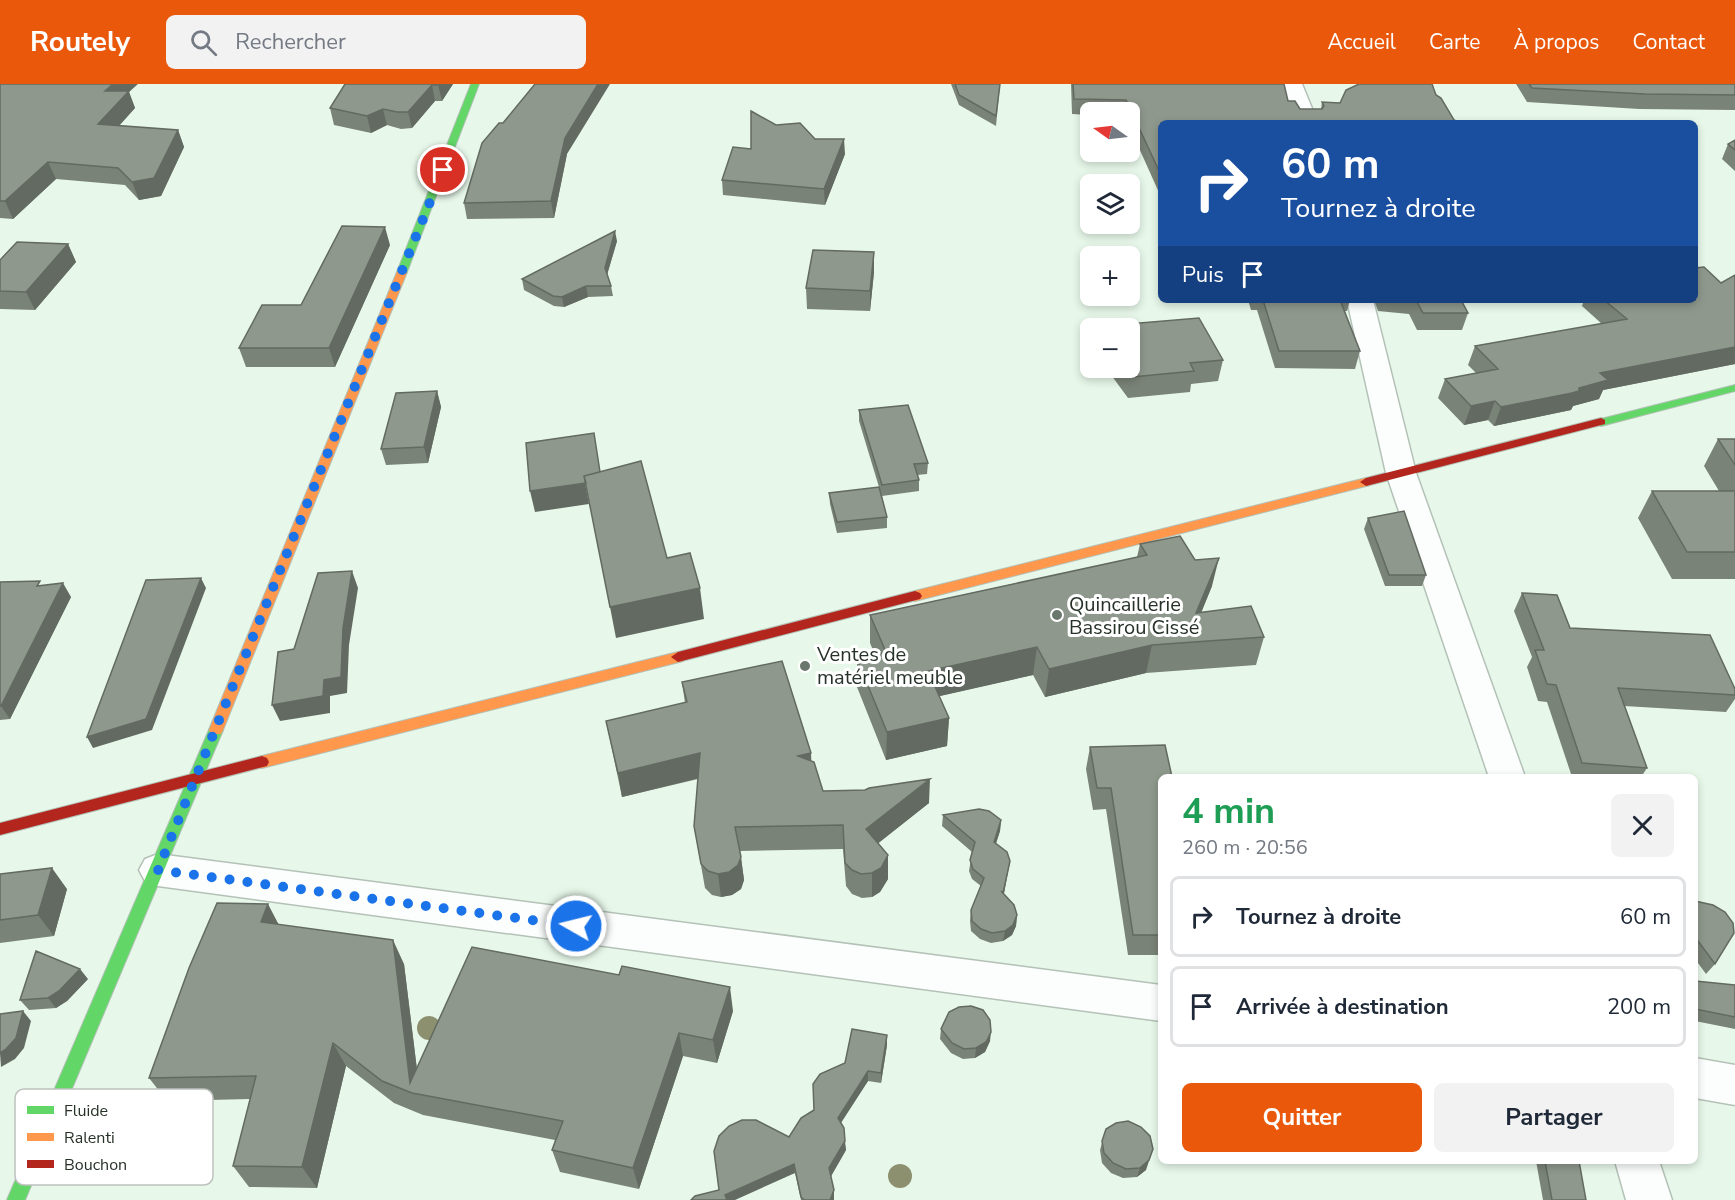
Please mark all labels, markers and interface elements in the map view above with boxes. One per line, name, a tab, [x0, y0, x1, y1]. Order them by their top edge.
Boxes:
search box	[166, 15, 586, 69]
text: Routely	[30, 23, 130, 61]
icon: search	[187, 26, 220, 59]
text: Rechercher	[235, 27, 346, 57]
text: Accueil	[1327, 28, 1396, 56]
text: Carte	[1429, 28, 1480, 56]
text: À propos	[1513, 28, 1599, 56]
text: Contact	[1632, 28, 1705, 56]
north arrow	[1080, 102, 1140, 162]
map controls	[1080, 102, 1140, 378]
text: 60 m	[1281, 136, 1380, 193]
pin	[417, 144, 468, 195]
icon: right	[1182, 144, 1260, 222]
icon: arrive	[426, 153, 459, 186]
button: layers	[1080, 174, 1140, 234]
text: Tournez à droite	[1281, 190, 1476, 227]
button: +	[1080, 246, 1140, 306]
icon: arrive	[1236, 258, 1269, 291]
text: Puis	[1182, 260, 1224, 290]
button: −	[1080, 318, 1140, 378]
place label: Quincaillerie Bassirou Cissé	[1069, 591, 1200, 641]
marker: Quincaillerie Bassirou Cissé	[1050, 608, 1064, 622]
place label: Ventes de matériel meuble	[816, 641, 963, 691]
marker: Ventes de matériel meuble	[798, 659, 812, 673]
text: 4 min	[1182, 787, 1275, 836]
button: close	[1611, 794, 1674, 857]
text: 260 m · 20:56	[1182, 834, 1308, 861]
position arrow	[544, 894, 608, 958]
icon: right	[1185, 900, 1218, 933]
text: Tournez à droite	[1236, 902, 1401, 932]
text: 60 m	[1620, 902, 1671, 932]
icon: arrive	[1185, 990, 1218, 1023]
text: Arrivée à destination	[1236, 992, 1449, 1022]
text: 200 m	[1607, 992, 1671, 1022]
button: Quitter	[1182, 1083, 1422, 1152]
button: Partager	[1434, 1083, 1674, 1152]
legend	[15, 1089, 213, 1185]
text: Fluide	[64, 1100, 108, 1122]
text: Ralenti	[64, 1127, 115, 1149]
text: Bouchon	[64, 1154, 127, 1176]

